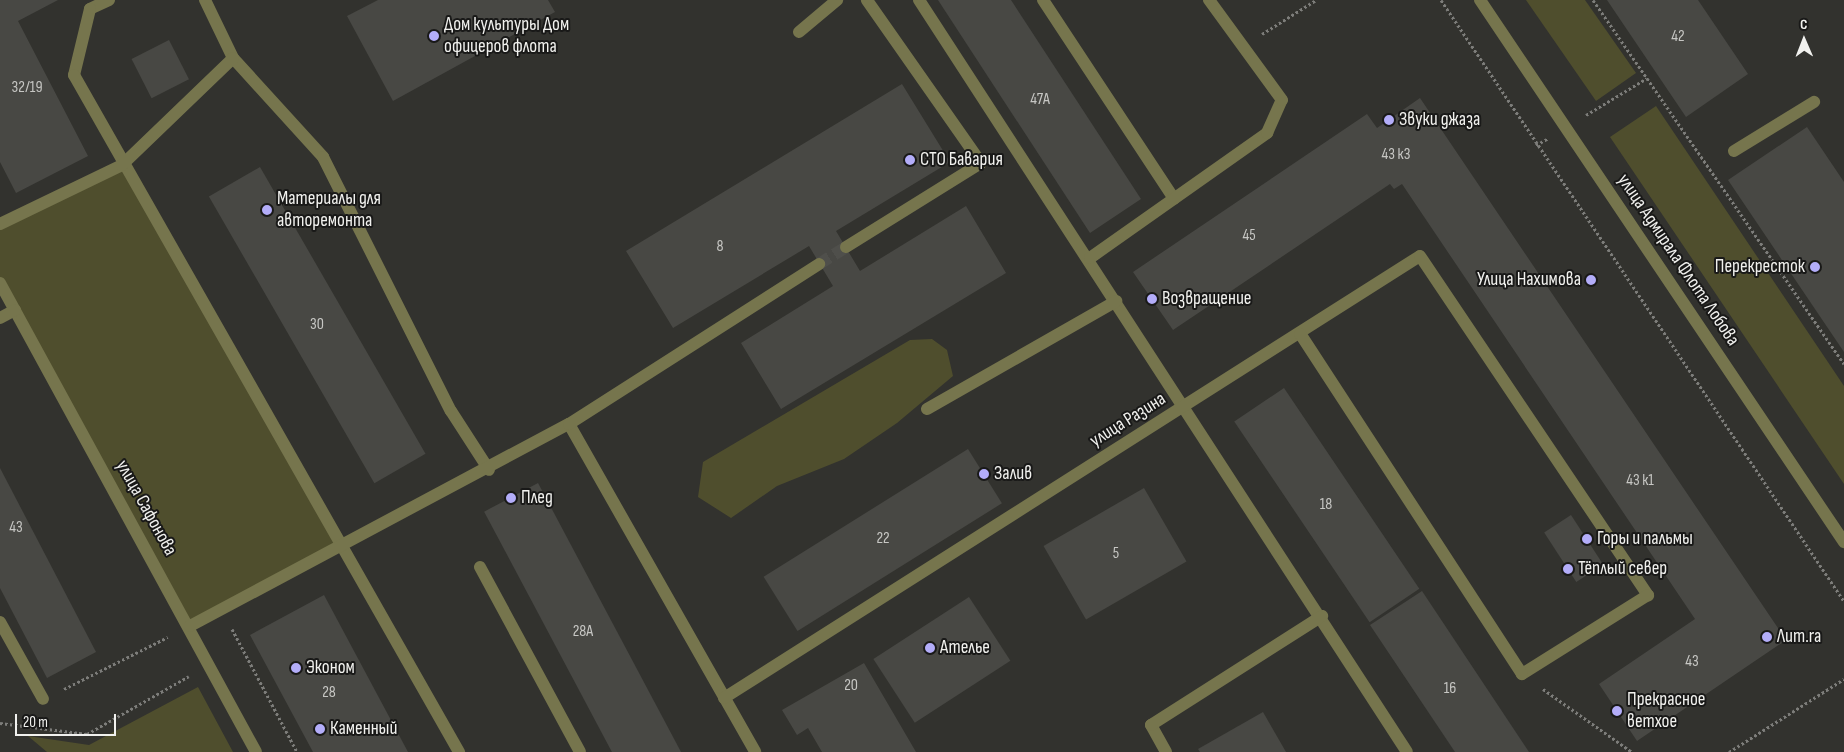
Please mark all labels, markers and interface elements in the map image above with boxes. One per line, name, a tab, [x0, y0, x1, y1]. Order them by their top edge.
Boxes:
place label: Дом культуры Дом офицеров флота	[444, 14, 569, 58]
north arrow	[1779, 15, 1829, 65]
text: С	[1800, 16, 1807, 33]
house number: 42	[1671, 27, 1685, 47]
marker: Дом культуры Дом офицеров флота	[428, 30, 440, 42]
house number: 32/19	[12, 78, 42, 98]
house number: 47А	[1030, 90, 1050, 110]
place label: Звуки джаза	[1399, 109, 1480, 131]
marker: Звуки джаза	[1383, 114, 1395, 126]
house number: 43 к3	[1382, 145, 1410, 165]
place label: СТО Бавария	[920, 149, 1003, 171]
marker: СТО Бавария	[904, 154, 916, 166]
street label: улица Адмирала Флота Лобова	[1612, 170, 1744, 350]
place label: Материалы для авторемонта	[277, 188, 381, 232]
marker: Материалы для авторемонта	[261, 204, 273, 216]
house number: 45	[1242, 226, 1256, 246]
house number: 8	[716, 237, 724, 257]
place label: Перекресток	[1715, 256, 1805, 278]
marker: Перекресток	[1809, 261, 1821, 273]
place label: Улица Нахимова	[1477, 269, 1581, 291]
marker: Улица Нахимова	[1585, 274, 1597, 286]
place label: Возвращение	[1162, 288, 1252, 310]
marker: Возвращение	[1146, 293, 1158, 305]
house number: 30	[310, 315, 324, 335]
street label: улица Разина	[1086, 388, 1170, 452]
street label: улица Сафонова	[110, 456, 182, 560]
place label: Залив	[994, 463, 1032, 485]
marker: Залив	[978, 468, 990, 480]
house number: 43 к1	[1626, 471, 1654, 491]
place label: Плед	[521, 487, 553, 509]
marker: Плед	[505, 492, 517, 504]
house number: 18	[1320, 495, 1332, 515]
house number: 43	[9, 518, 23, 538]
place label: Горы и пальмы	[1597, 528, 1693, 550]
house number: 22	[876, 529, 890, 549]
marker: Горы и пальмы	[1581, 533, 1593, 545]
house number: 5	[1113, 544, 1119, 564]
place label: Тёплый север	[1578, 558, 1667, 580]
marker: Тёплый север	[1562, 563, 1574, 575]
house number: 28А	[573, 622, 593, 642]
place label: Лит.ra	[1777, 626, 1821, 648]
marker: Лит.ra	[1761, 631, 1773, 643]
place label: Ателье	[940, 637, 990, 659]
marker: Ателье	[924, 642, 936, 654]
house number: 43	[1685, 652, 1699, 672]
place label: Эконом	[306, 657, 355, 679]
marker: Эконом	[290, 662, 302, 674]
house number: 20	[844, 676, 858, 696]
house number: 16	[1444, 679, 1456, 699]
house number: 28	[322, 683, 336, 703]
place label: Прекрасное ветхое	[1627, 689, 1705, 733]
scale bar	[18, 704, 119, 736]
marker: Прекрасное ветхое	[1611, 705, 1623, 717]
text: 20 m	[23, 713, 48, 732]
place label: Каменный	[330, 718, 397, 740]
marker: Каменный	[314, 723, 326, 735]

